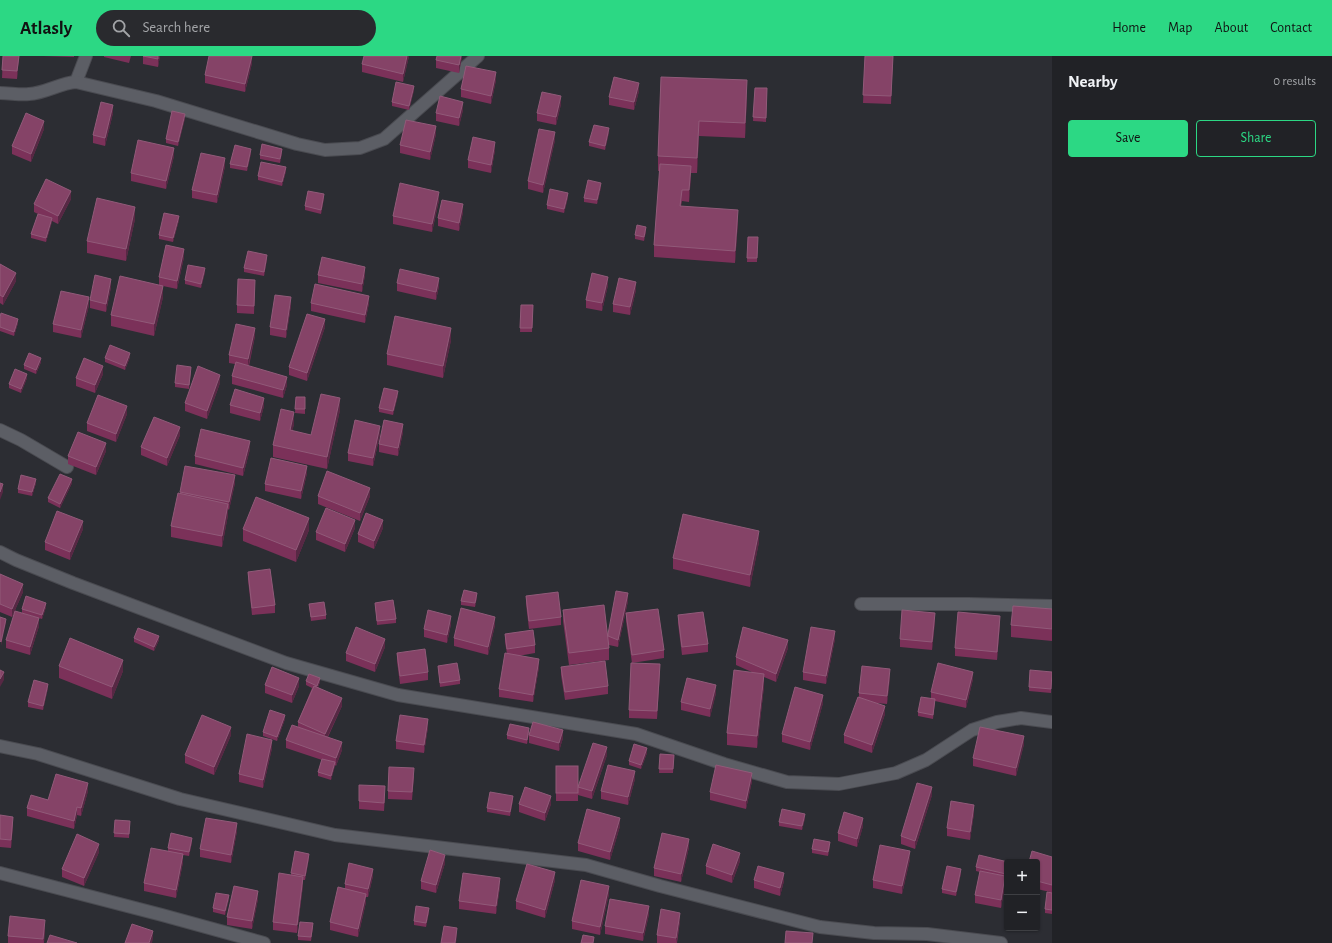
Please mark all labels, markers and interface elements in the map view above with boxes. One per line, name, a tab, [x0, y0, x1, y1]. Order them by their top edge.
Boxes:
search box	[96, 10, 376, 46]
icon: search	[110, 17, 132, 39]
text: Atlasly	[20, 19, 72, 38]
text: Search here	[142, 20, 210, 35]
text: Home	[1112, 21, 1146, 35]
text: Map	[1168, 21, 1192, 35]
text: About	[1214, 21, 1248, 35]
text: Contact	[1270, 21, 1312, 35]
text: Nearby	[1068, 73, 1118, 90]
text: 0 results	[1273, 75, 1316, 88]
button: Save	[1068, 120, 1188, 157]
button: Share	[1196, 120, 1316, 157]
map controls	[1004, 859, 1040, 931]
button: +	[1004, 859, 1040, 895]
button: −	[1004, 895, 1040, 931]

